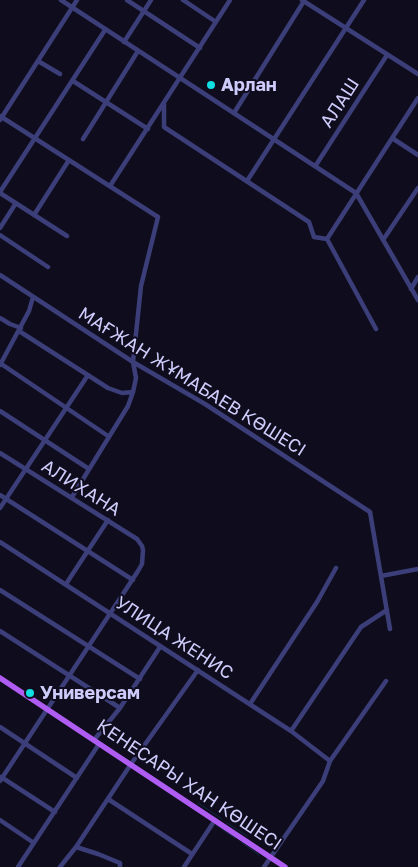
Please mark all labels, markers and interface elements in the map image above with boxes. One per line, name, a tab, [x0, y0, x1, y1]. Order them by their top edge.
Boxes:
place label: Арлан	[221, 74, 277, 96]
street label: АЛАШ	[316, 74, 364, 132]
marker: Арлан	[205, 79, 217, 91]
street label: МАҒЖАН ЖҰМАБАЕВ КӨШЕСІ	[74, 303, 310, 461]
street label: АЛИХАНА	[38, 455, 124, 521]
street label: УЛИЦА ЖЕНИС	[111, 592, 237, 684]
place label: Универсам	[40, 682, 140, 704]
marker: Универсам	[24, 687, 36, 699]
street label: КЕНЕСАРЫ ХАН КӨШЕСІ	[92, 715, 286, 855]

